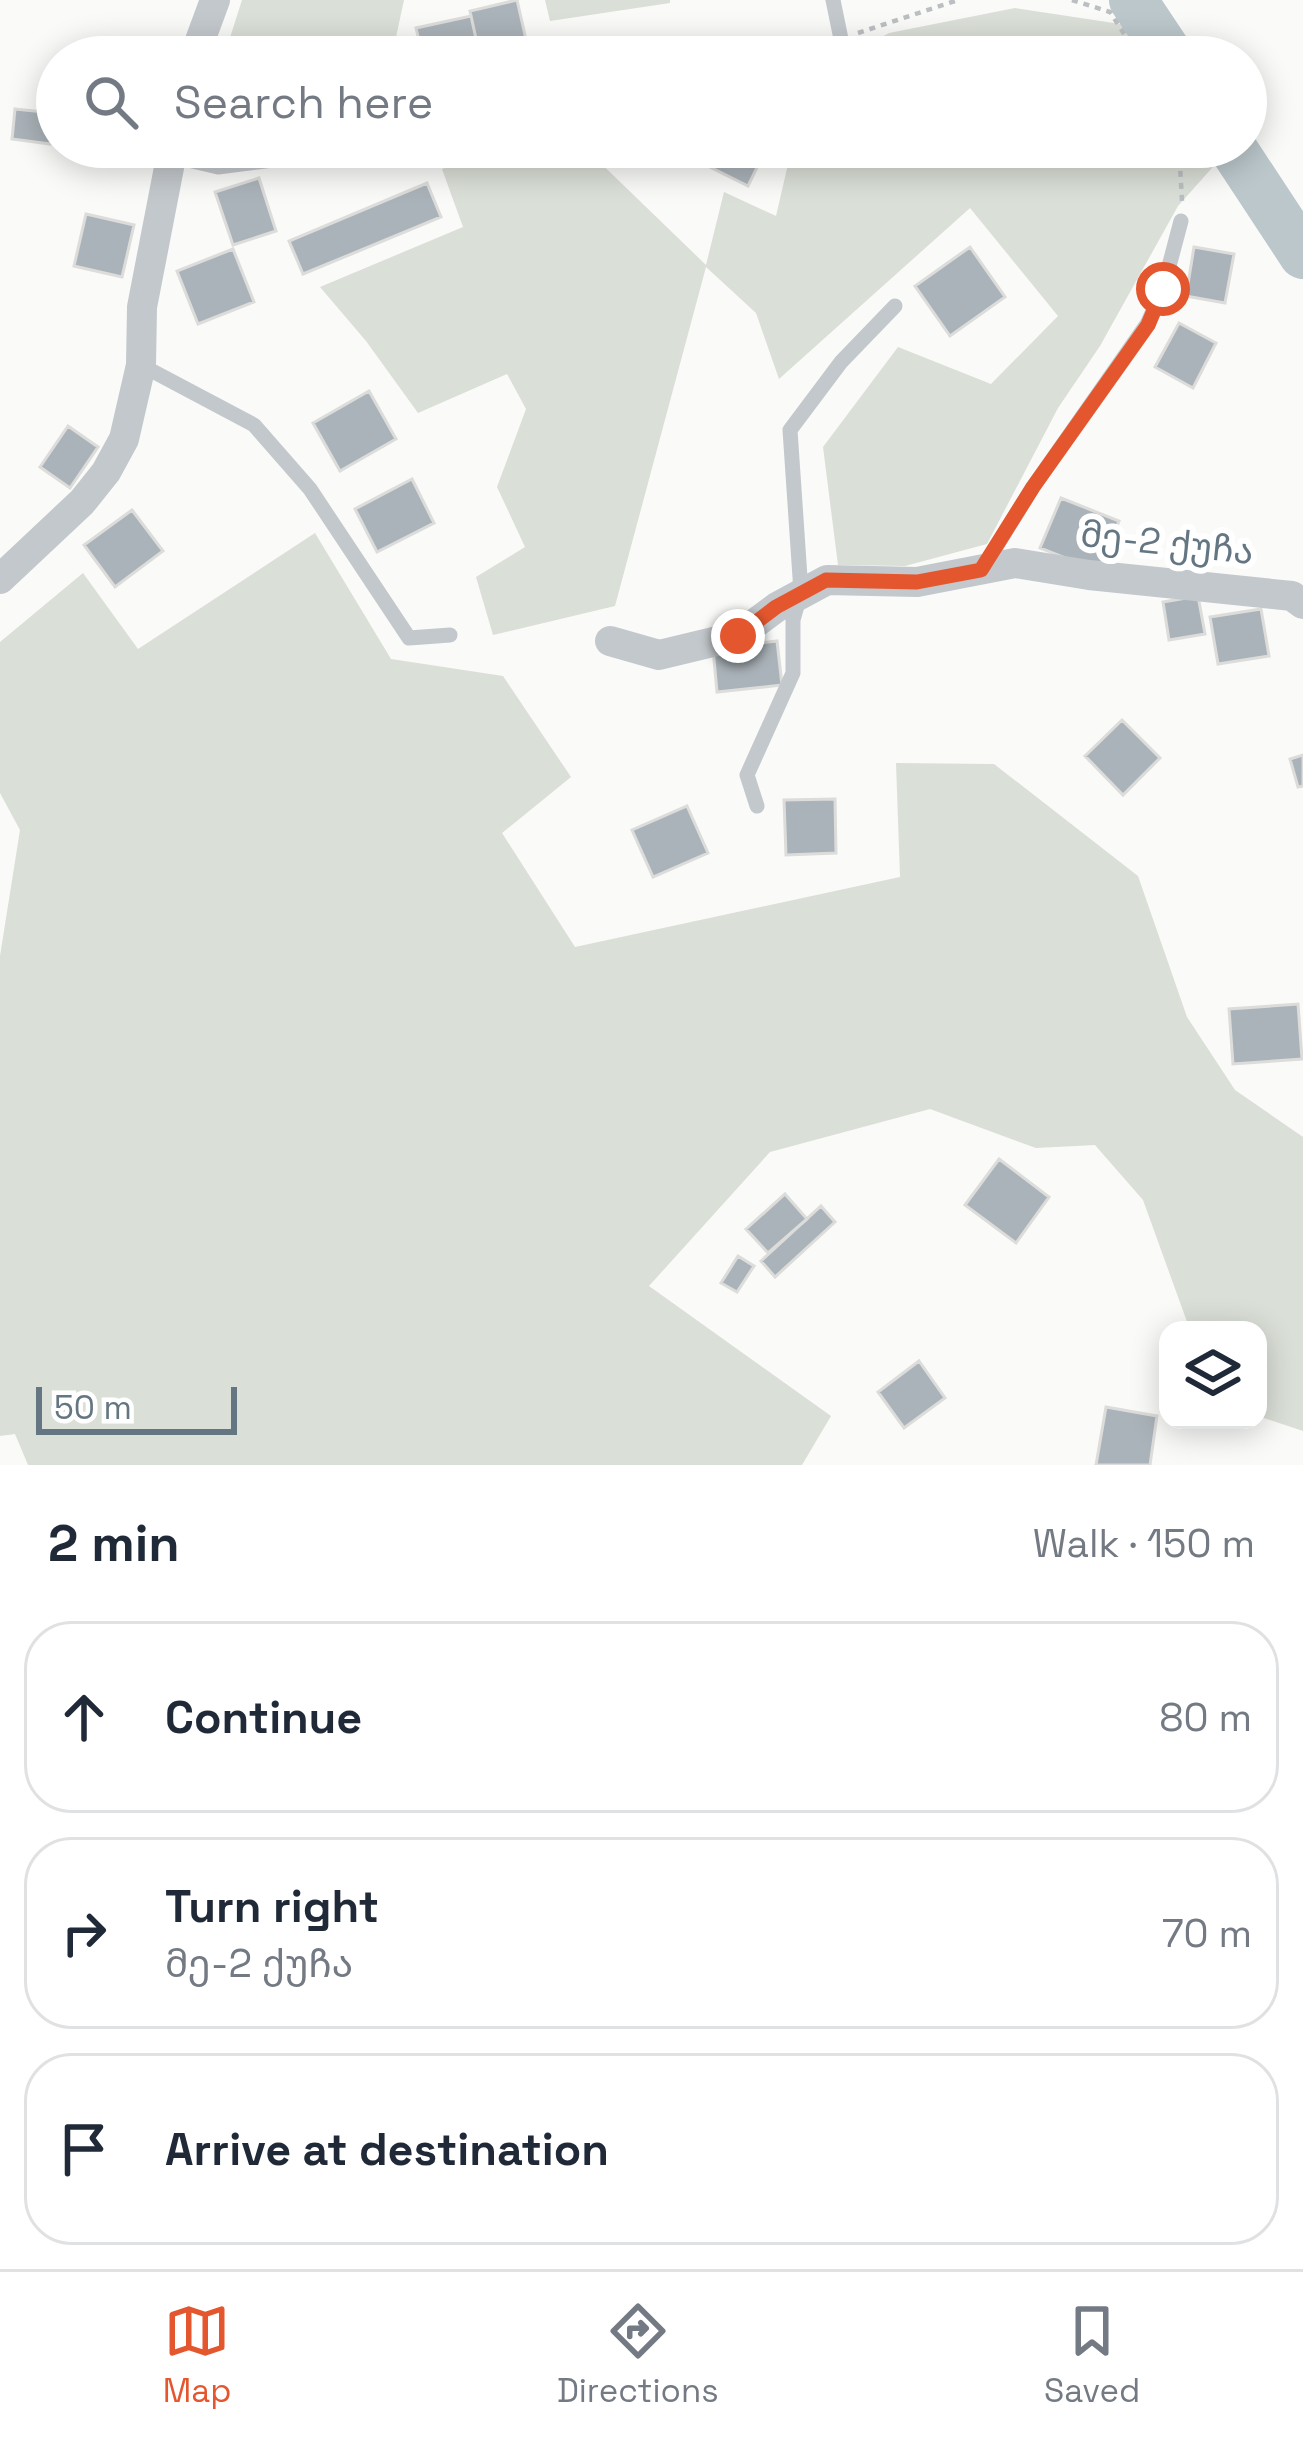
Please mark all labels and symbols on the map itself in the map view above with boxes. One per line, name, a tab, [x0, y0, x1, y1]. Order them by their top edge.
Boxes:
route start	[1136, 262, 1190, 316]
street label: მე-2 ქუჩა	[1078, 511, 1256, 575]
route end	[711, 609, 765, 663]
scale bar	[36, 1381, 237, 1434]

